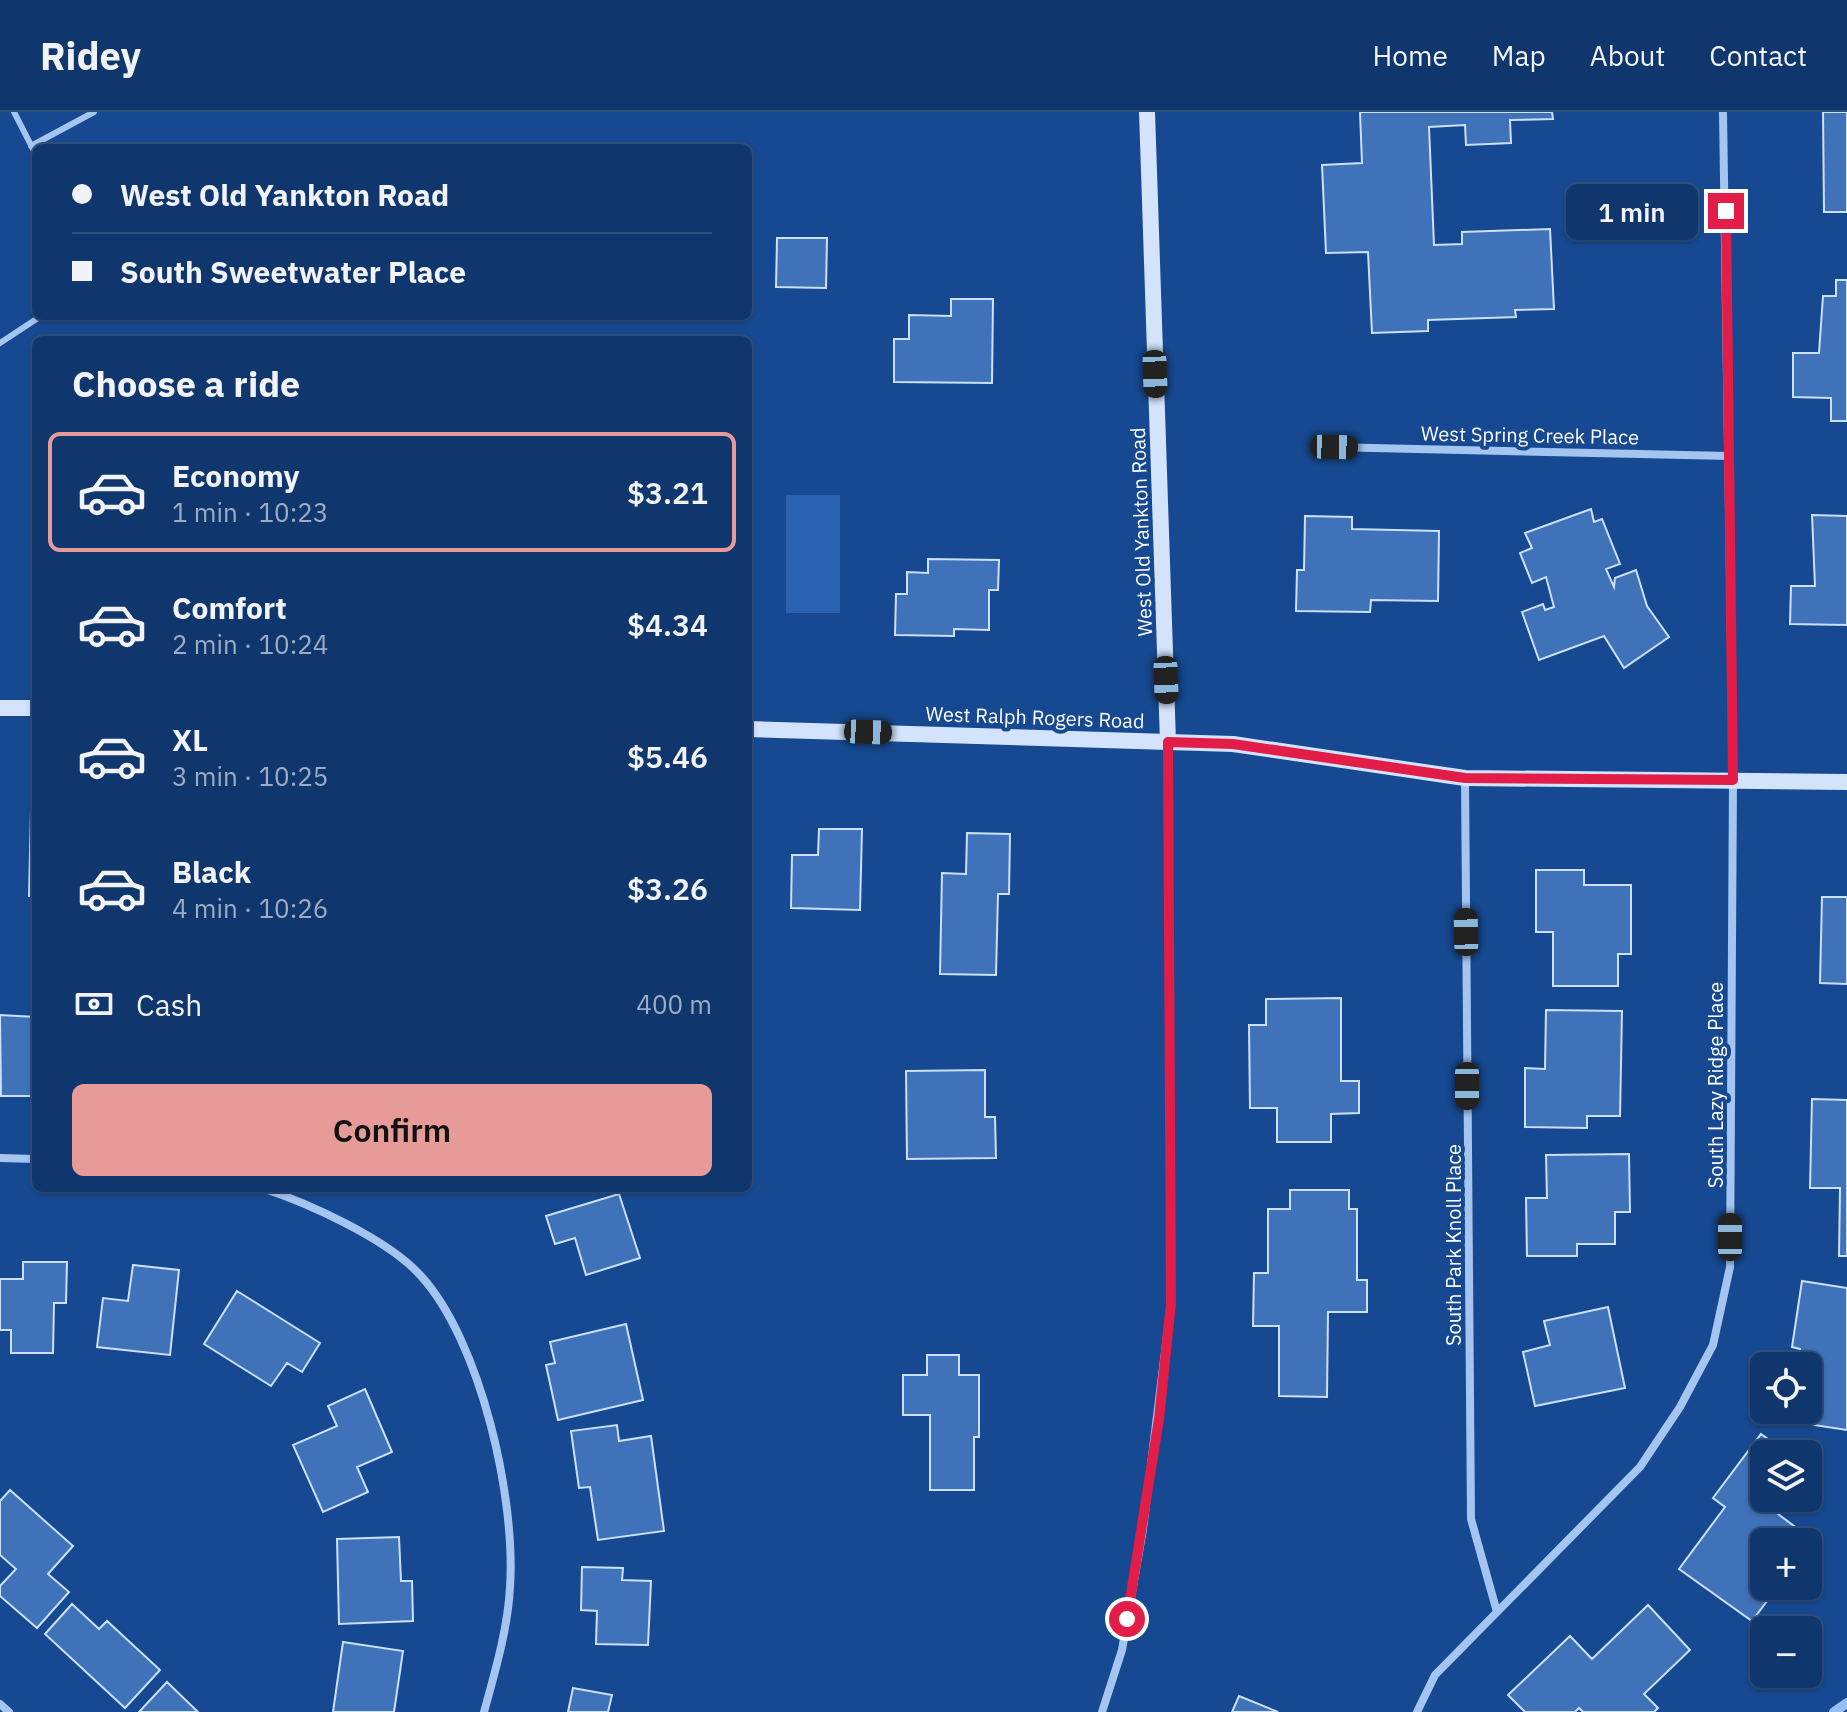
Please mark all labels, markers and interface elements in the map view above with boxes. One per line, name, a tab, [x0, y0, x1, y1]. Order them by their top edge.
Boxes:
text: Ridey	[40, 31, 141, 80]
text: Home	[1372, 37, 1448, 74]
text: Map	[1492, 37, 1546, 74]
text: About	[1590, 37, 1665, 74]
text: Contact	[1709, 37, 1807, 74]
text: West Old Yankton Road	[120, 175, 449, 214]
callout: 1 min	[1566, 183, 1698, 239]
route end	[1708, 193, 1744, 229]
text: 1 min	[1598, 195, 1666, 229]
text: South Sweetwater Place	[120, 252, 466, 291]
car	[1142, 350, 1168, 398]
text: Choose a ride	[72, 360, 300, 407]
street label: West Spring Creek Place	[1421, 420, 1639, 450]
street label: West Old Yankton Road	[1124, 427, 1158, 637]
car	[1310, 435, 1358, 459]
icon: car	[76, 456, 148, 528]
text: Economy	[172, 456, 300, 495]
text: $3.21	[627, 473, 708, 512]
text: 1 min · 10:23	[172, 495, 328, 529]
icon: car	[76, 588, 148, 660]
text: Comfort	[172, 588, 287, 627]
text: $4.34	[627, 605, 708, 644]
text: 2 min · 10:24	[172, 627, 328, 661]
car	[1153, 656, 1179, 704]
street label: West Ralph Rogers Road	[925, 700, 1145, 734]
car	[844, 719, 892, 745]
icon: car	[76, 720, 148, 792]
text: XL	[172, 720, 208, 759]
text: $5.46	[627, 737, 708, 776]
text: 3 min · 10:25	[172, 759, 328, 793]
icon: car	[76, 852, 148, 924]
text: Black	[172, 852, 251, 891]
text: $3.26	[627, 869, 708, 908]
text: 4 min · 10:26	[172, 891, 328, 925]
car	[1454, 908, 1478, 956]
icon: cash	[72, 982, 116, 1026]
street label: South Lazy Ridge Place	[1702, 982, 1729, 1188]
text: Cash	[136, 985, 202, 1024]
text: 400 m	[636, 987, 712, 1021]
car	[1455, 1062, 1479, 1110]
button: Confirm	[72, 1084, 712, 1176]
street label: South Park Knoll Place	[1440, 1144, 1467, 1346]
car	[1718, 1213, 1742, 1261]
map controls	[1750, 1352, 1822, 1688]
button: locate	[1750, 1352, 1822, 1424]
button: layers	[1750, 1440, 1822, 1512]
button: +	[1750, 1528, 1822, 1600]
route start	[1109, 1601, 1145, 1637]
button: −	[1750, 1616, 1822, 1688]

